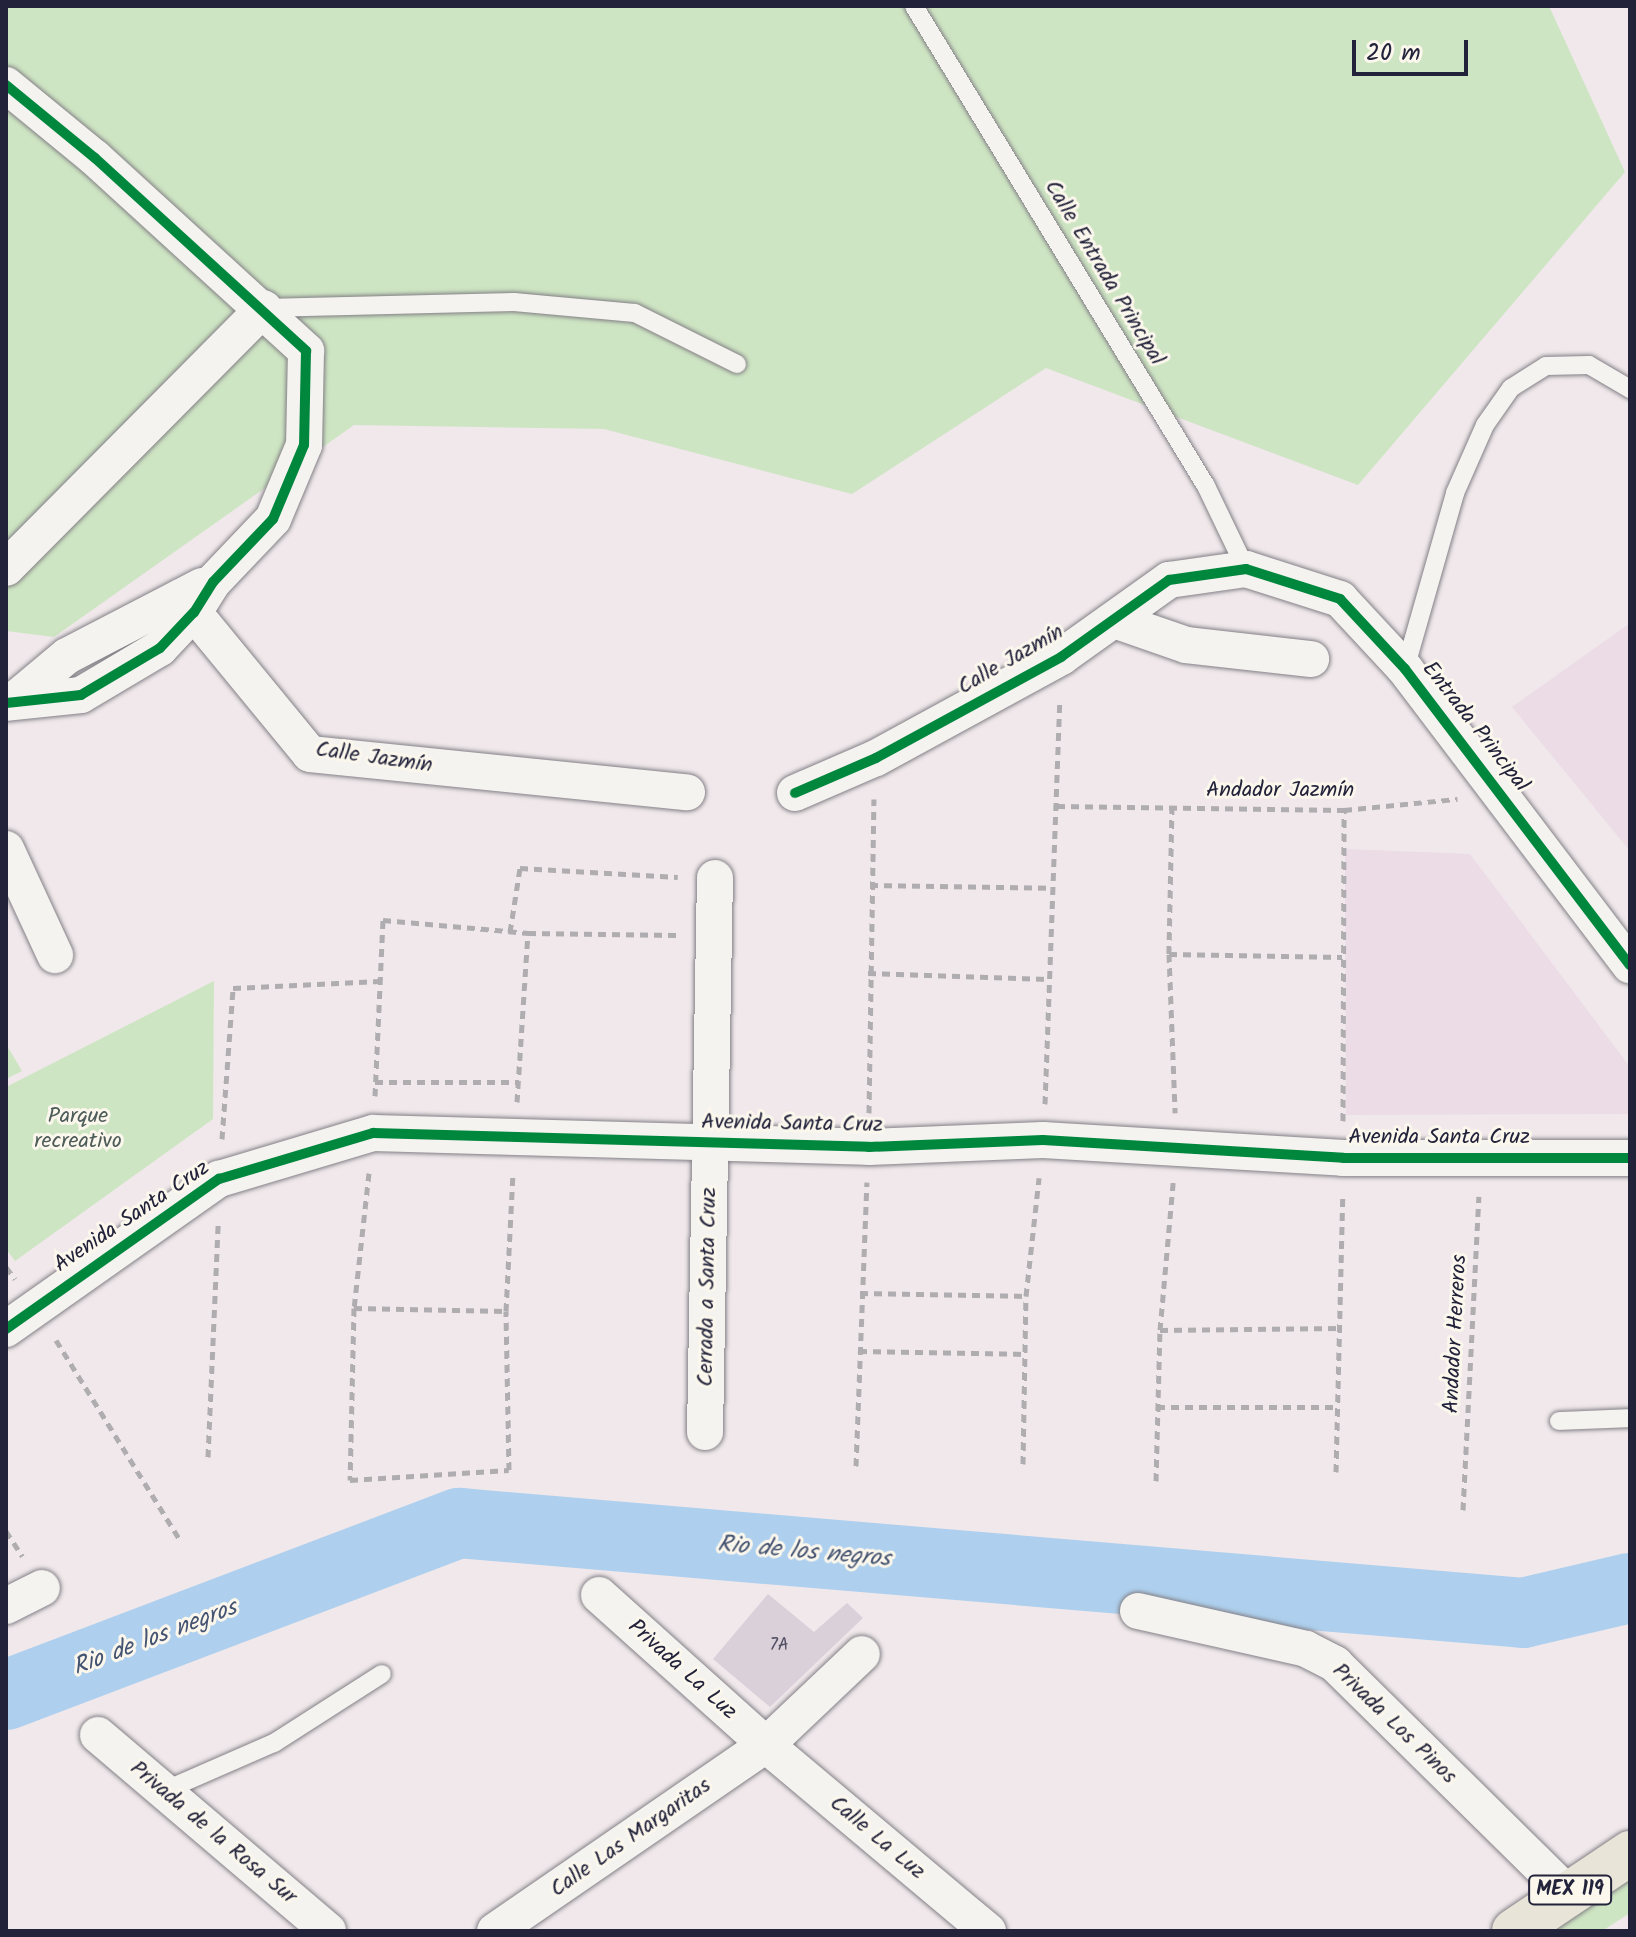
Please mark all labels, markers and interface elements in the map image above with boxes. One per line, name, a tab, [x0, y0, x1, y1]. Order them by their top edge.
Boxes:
scale bar	[1356, 24, 1472, 74]
text: 20 m	[1366, 34, 1421, 73]
street label: Calle Entrada Principal	[1038, 176, 1170, 370]
street label: Calle Jazmín	[953, 619, 1069, 701]
street label: Entrada Principal	[1416, 657, 1534, 797]
street label: Calle Jazmín	[314, 737, 434, 779]
street label: Andador Jazmín	[1206, 778, 1354, 804]
park label: Parque recreativo	[34, 1103, 122, 1154]
street label: Avenida Santa Cruz	[701, 1109, 883, 1139]
street label: Avenida Santa Cruz	[1348, 1125, 1530, 1151]
street label: Avenida Santa Cruz	[49, 1155, 215, 1279]
street label: Cerrada a Santa Cruz	[693, 1187, 723, 1387]
street label: Andador Herreros	[1439, 1254, 1473, 1414]
water label: Rio de los negros	[716, 1530, 892, 1574]
water label: Rio de los negros	[69, 1594, 241, 1682]
street label: Privada La Luz	[622, 1614, 742, 1726]
house number: 7A	[769, 1635, 789, 1657]
street label: Privada Los Pinos	[1326, 1658, 1462, 1790]
street label: Privada de la Rosa Sur	[124, 1756, 302, 1910]
street label: Calle Las Margaritas	[546, 1773, 716, 1903]
street label: Calle La Luz	[824, 1790, 930, 1886]
road number: MEX 119	[1528, 1874, 1612, 1906]

